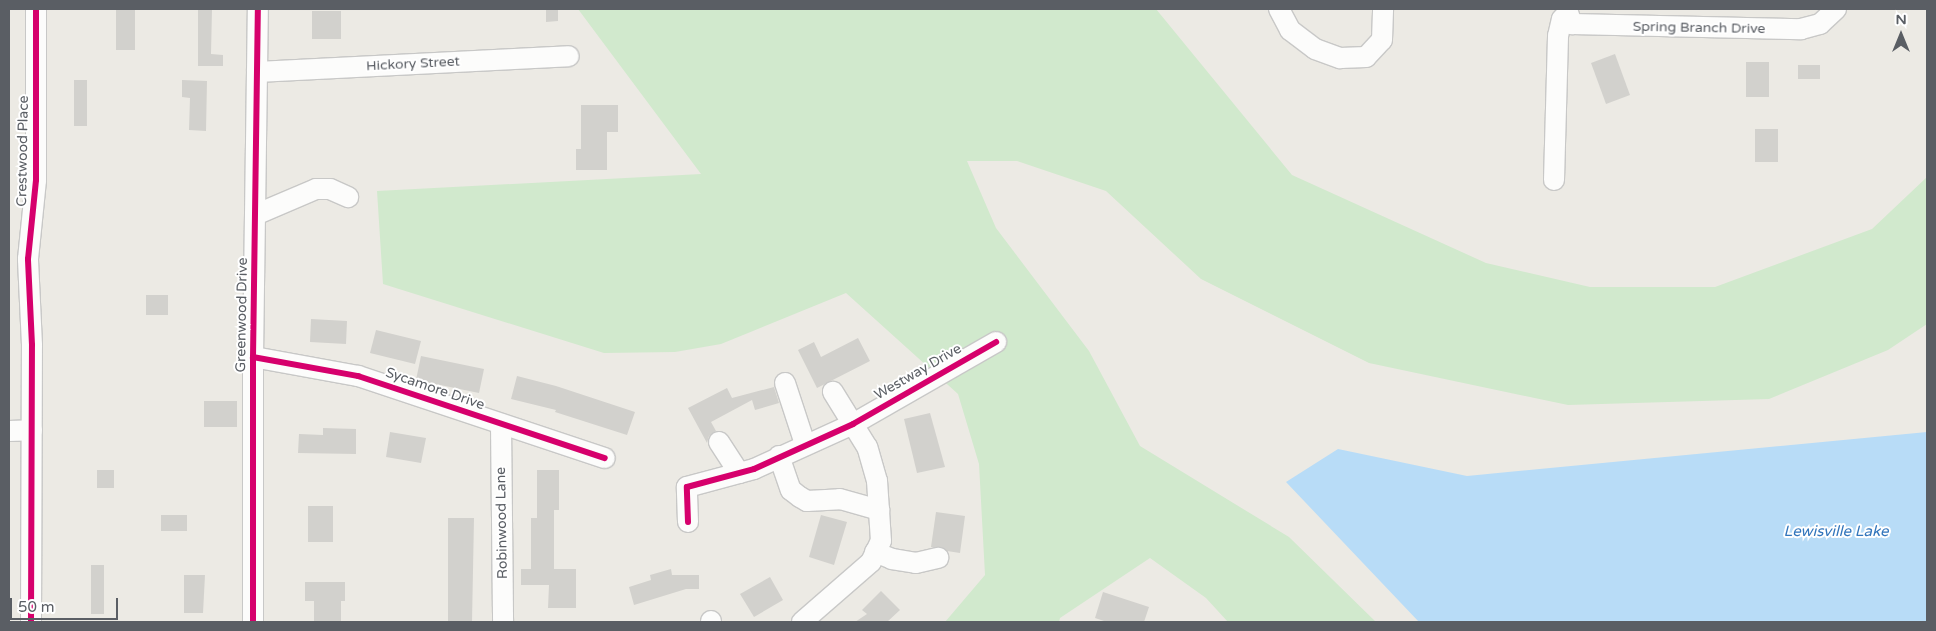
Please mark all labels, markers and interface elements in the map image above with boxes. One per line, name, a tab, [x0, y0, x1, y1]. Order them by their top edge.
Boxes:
north arrow	[1876, 10, 1926, 60]
text: N	[1895, 11, 1907, 28]
street label: Spring Branch Drive	[1633, 18, 1765, 38]
street label: Hickory Street	[366, 53, 460, 75]
street label: Crestwood Place	[14, 95, 32, 207]
street label: Greenwood Drive	[233, 257, 251, 373]
street label: Westway Drive	[871, 340, 965, 404]
street label: Sycamore Drive	[383, 364, 487, 414]
street label: Robinwood Lane	[493, 467, 511, 579]
water label: Lewisville Lake	[1784, 523, 1888, 541]
scale bar	[12, 588, 120, 620]
text: 50 m	[18, 598, 55, 616]

